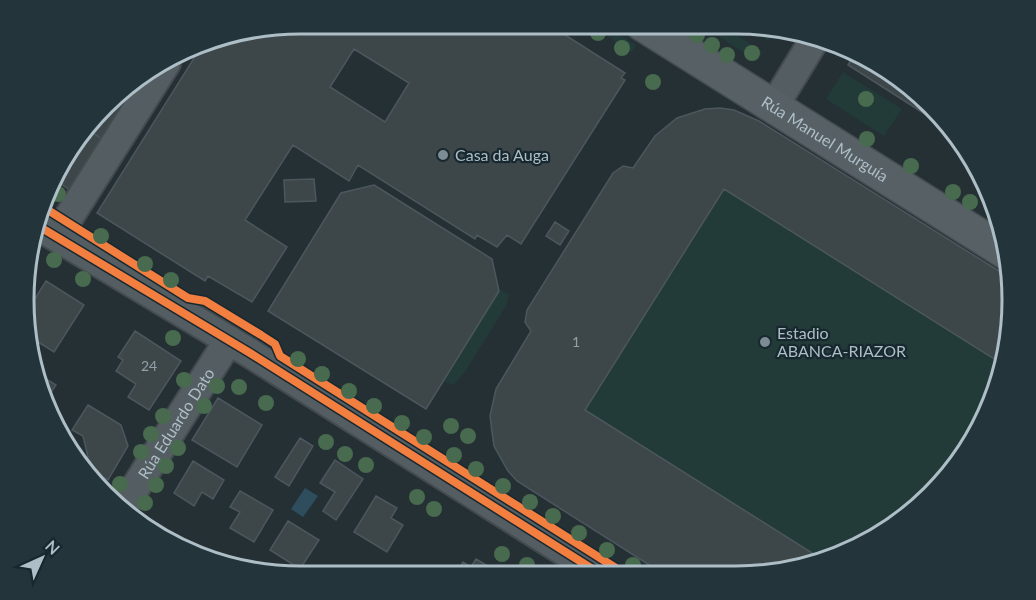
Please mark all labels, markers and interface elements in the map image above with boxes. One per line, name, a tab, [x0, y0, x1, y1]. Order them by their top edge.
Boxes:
street label: Rúa Manuel Murguía	[758, 92, 892, 185]
place label: Casa da Auga	[455, 145, 549, 164]
marker: Casa da Auga	[436, 148, 450, 162]
place label: Estadio ABANCA-RIAZOR	[777, 323, 906, 360]
house number: 1	[572, 333, 580, 350]
marker: Estadio ABANCA-RIAZOR	[758, 335, 772, 349]
house number: 24	[141, 357, 157, 374]
street label: Rúa Eduardo Dato	[133, 364, 218, 482]
north arrow	[12, 528, 72, 588]
text: N	[42, 536, 64, 558]

